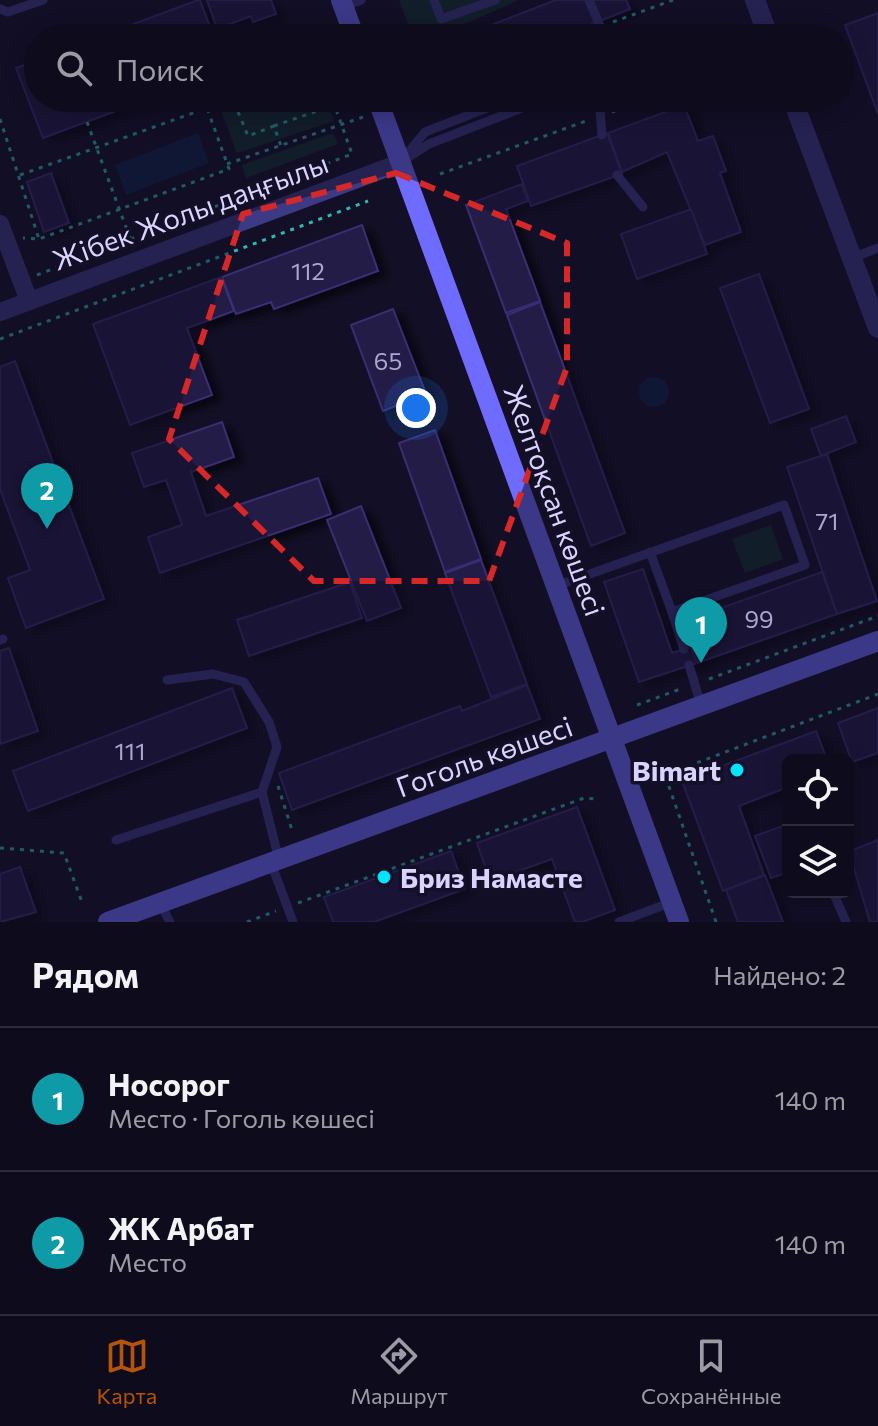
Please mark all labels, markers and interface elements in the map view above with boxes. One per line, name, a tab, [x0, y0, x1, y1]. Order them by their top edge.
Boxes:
search box	[24, 24, 854, 112]
icon: search	[52, 46, 96, 90]
text: Поиск	[116, 50, 204, 87]
street label: Жібек Жолы даңғылы	[47, 145, 333, 277]
house number: 112	[291, 256, 325, 285]
house number: 65	[374, 346, 402, 375]
street label: Желтоқсан көшесі	[497, 380, 613, 620]
your location	[396, 388, 436, 428]
pin: 2	[21, 463, 73, 529]
house number: 71	[816, 506, 838, 535]
pin: 1	[675, 597, 727, 663]
house number: 99	[744, 604, 774, 633]
street label: Гоголь көшесі	[391, 708, 577, 804]
house number: 111	[115, 736, 145, 765]
place label: Bimart	[632, 753, 721, 787]
map controls	[782, 754, 854, 898]
button: locate	[782, 754, 854, 826]
marker: Bimart	[728, 761, 746, 779]
button: layers	[782, 826, 854, 898]
place label: Бриз Намасте	[400, 860, 583, 894]
marker: Бриз Намасте	[375, 868, 393, 886]
text: Рядом	[32, 953, 139, 995]
text: Найдено: 2	[713, 959, 846, 990]
text: Носорог	[108, 1065, 230, 1102]
text: 1	[52, 1084, 64, 1115]
text: 140 m	[775, 1084, 846, 1115]
text: Место · Гоголь көшесі	[108, 1102, 375, 1133]
text: ЖК Арбат	[108, 1209, 254, 1246]
text: 2	[51, 1228, 65, 1259]
text: 140 m	[775, 1228, 846, 1259]
text: Место	[108, 1246, 187, 1277]
tab: Карта	[97, 1334, 157, 1409]
tab: Маршрут	[350, 1334, 448, 1409]
tab: Сохранённые	[641, 1334, 781, 1409]

